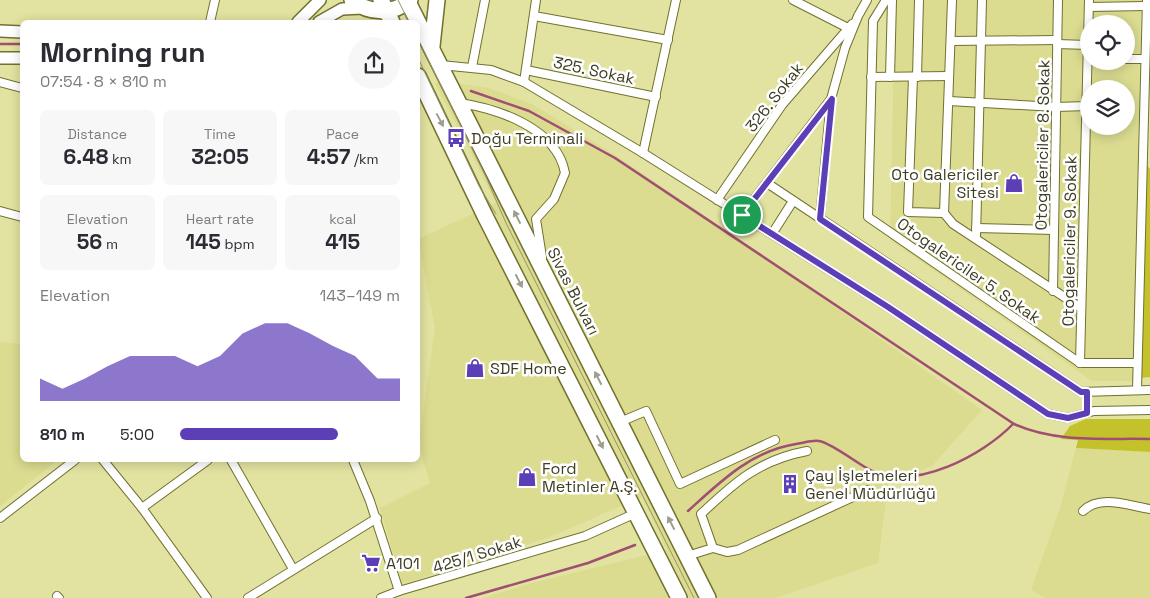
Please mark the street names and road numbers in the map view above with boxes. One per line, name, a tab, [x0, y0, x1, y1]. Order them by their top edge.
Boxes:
street label: 325. Sokak	[551, 52, 637, 89]
street label: 326. Sokak	[741, 58, 808, 136]
street label: Otogalericiler 8. Sokak	[1031, 59, 1054, 231]
street label: Otogalericiler 9. Sokak	[1058, 155, 1081, 327]
street label: Otogalericiler 5. Sokak	[893, 213, 1045, 328]
street label: Sivas Bulvarı	[542, 244, 605, 339]
street label: 425/1 Sokak	[430, 531, 525, 578]

